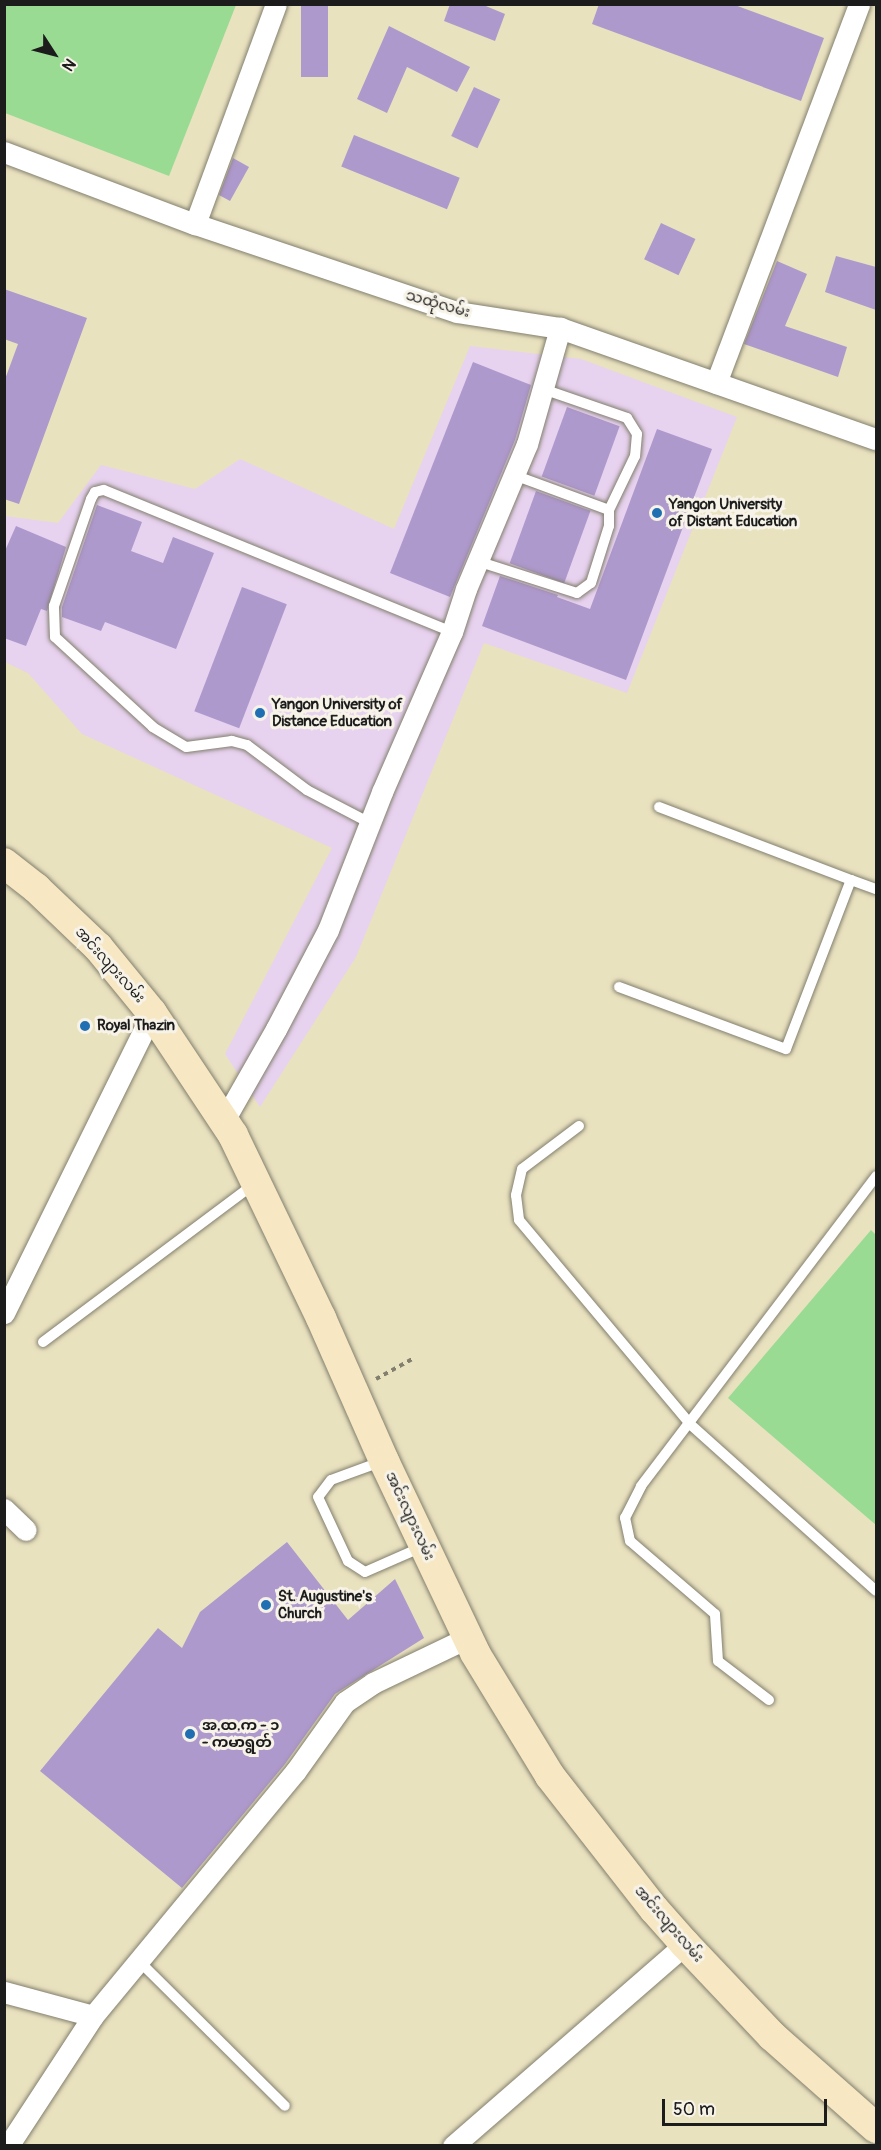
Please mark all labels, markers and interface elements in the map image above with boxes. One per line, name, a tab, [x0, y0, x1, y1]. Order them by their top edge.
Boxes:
north arrow	[24, 24, 84, 84]
text: N	[57, 54, 80, 75]
street label: သထုံလမ်း	[404, 286, 472, 322]
place label: Yangon University of Distant Education	[669, 495, 797, 530]
marker: Yangon University of Distant Education	[650, 506, 664, 520]
place label: Yangon University of Distance Education	[272, 695, 403, 730]
marker: Yangon University of Distance Education	[253, 706, 267, 720]
street label: အင်းလျားလမ်း	[71, 923, 149, 1007]
place label: Royal Thazin	[97, 1017, 175, 1035]
marker: Royal Thazin	[78, 1019, 92, 1033]
street label: အင်းလျားလမ်း	[382, 1469, 438, 1563]
place label: St. Augustine's Church	[278, 1587, 372, 1622]
marker: St. Augustine's Church	[259, 1598, 273, 1612]
place label: အ.ထ.က - ၁ - ကမာရွတ်	[202, 1716, 279, 1751]
marker: အ.ထ.က - ၁ - ကမာရွတ်	[183, 1727, 197, 1741]
street label: အင်းလျားလမ်း	[631, 1882, 707, 1966]
scale bar	[665, 2087, 830, 2125]
text: 50 m	[673, 2098, 715, 2121]

